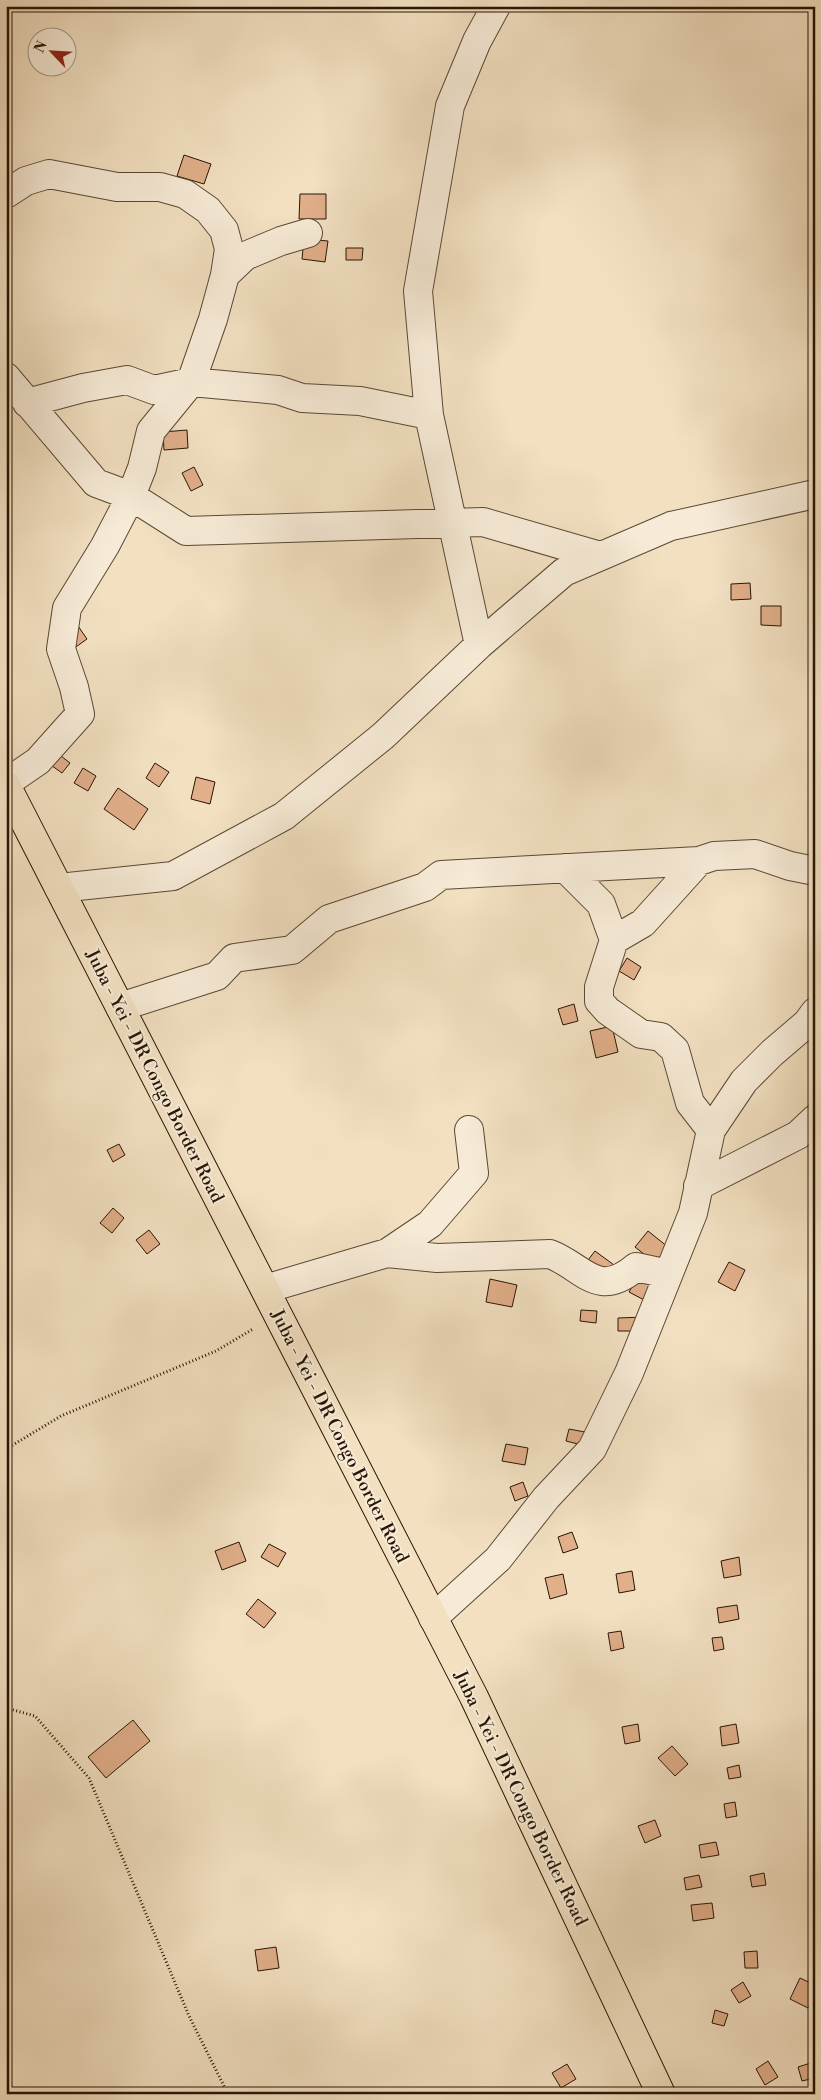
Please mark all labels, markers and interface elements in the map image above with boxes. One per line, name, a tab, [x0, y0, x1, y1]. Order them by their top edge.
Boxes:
north arrow	[28, 28, 78, 78]
text: N	[31, 38, 52, 56]
street label: Juba - Yei - DR Congo Border Road	[80, 945, 229, 1207]
street label: Juba - Yei - DR Congo Border Road	[265, 1305, 414, 1567]
street label: Juba - Yei - DR Congo Border Road	[448, 1666, 593, 1930]

